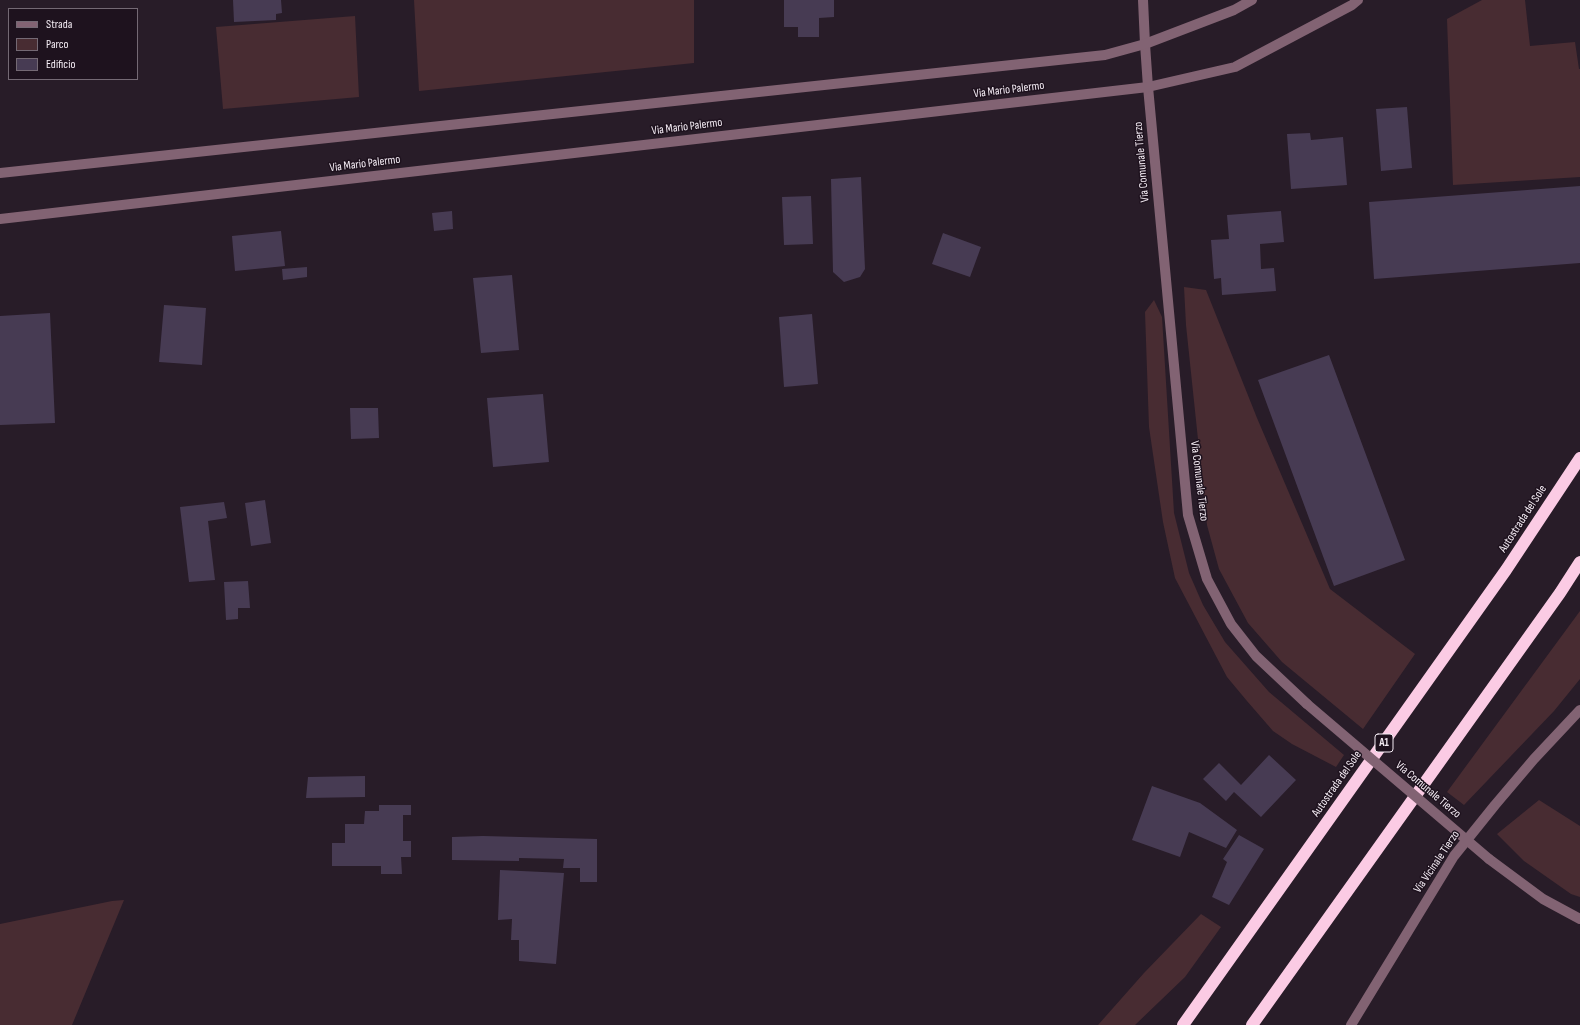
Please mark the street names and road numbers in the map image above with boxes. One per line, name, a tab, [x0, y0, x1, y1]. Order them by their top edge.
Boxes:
street label: Via Mario Palermo	[973, 79, 1045, 101]
street label: Via Mario Palermo	[651, 116, 723, 138]
street label: Via Comunale Tierzo	[1131, 121, 1153, 203]
street label: Via Mario Palermo	[329, 153, 401, 175]
street label: Via Comunale Tierzo	[1187, 440, 1211, 522]
street label: Autostrada del Sole	[1496, 483, 1550, 555]
road number: A1	[1375, 734, 1393, 752]
street label: Autostrada del Sole	[1309, 748, 1365, 820]
street label: Via Comunale Tierzo	[1392, 759, 1464, 821]
street label: Via Vicinale Tierzo	[1411, 828, 1463, 896]

